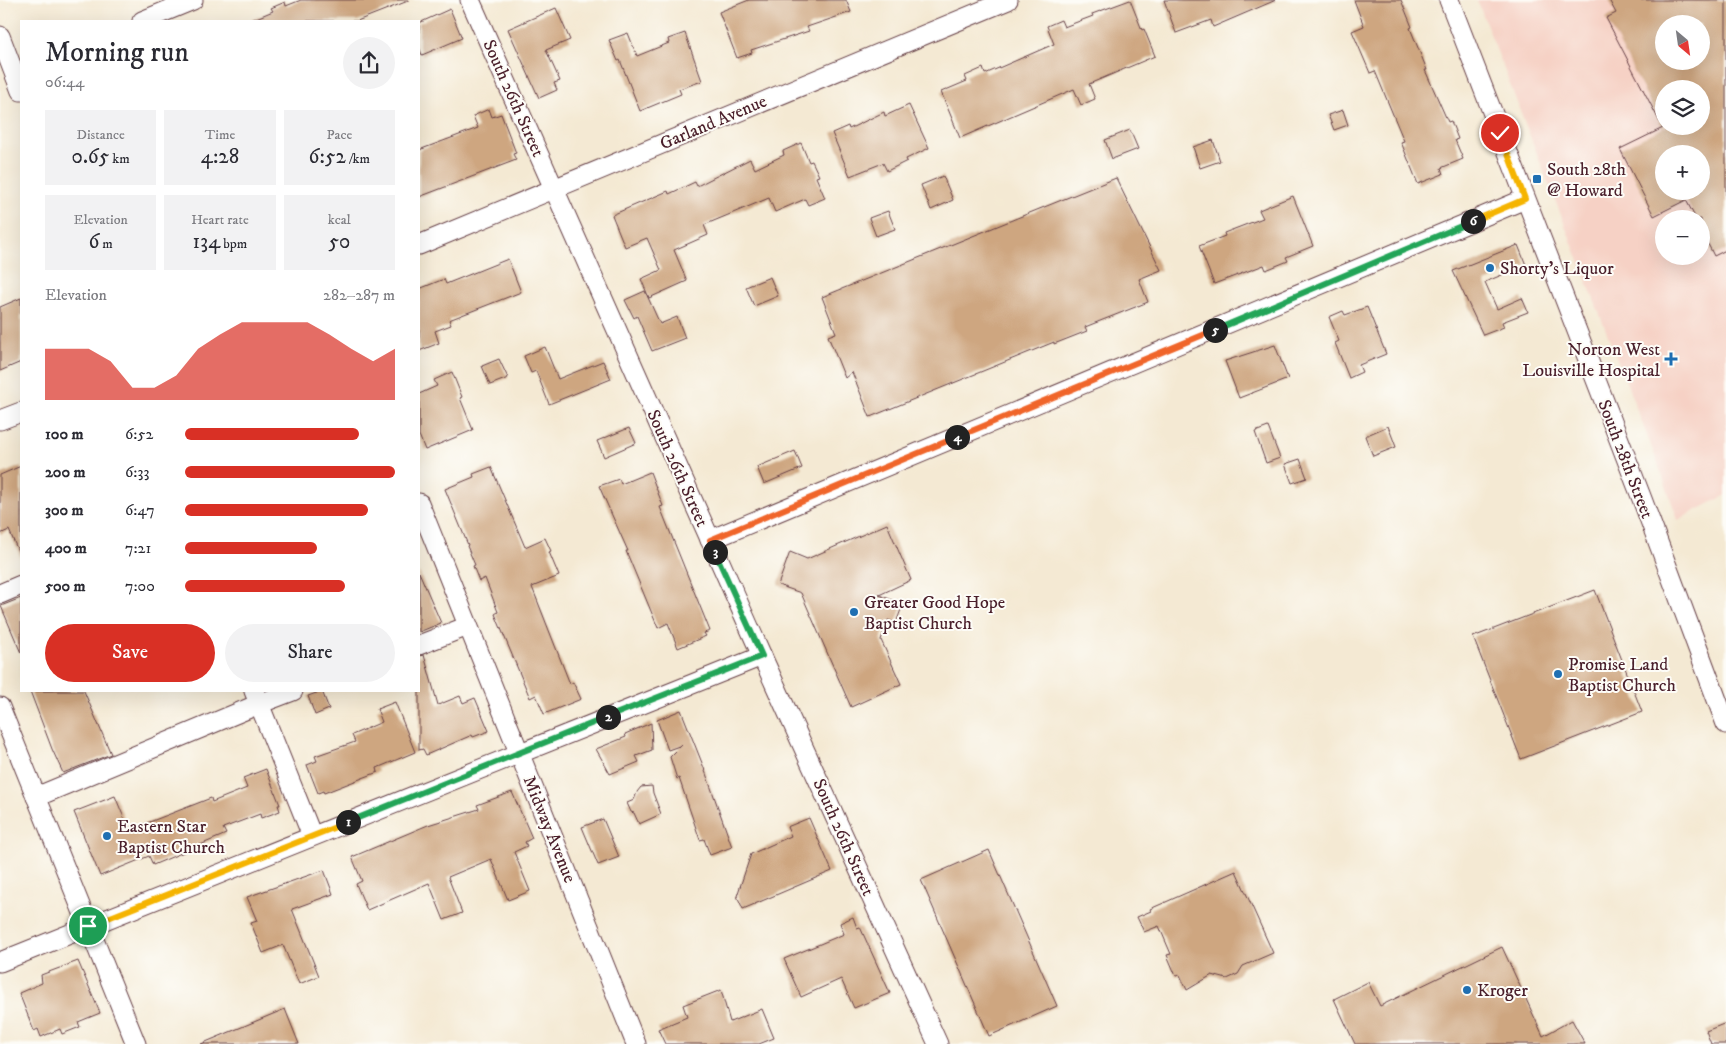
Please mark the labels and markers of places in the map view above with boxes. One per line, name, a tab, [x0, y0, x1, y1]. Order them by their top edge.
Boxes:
pin	[1479, 112, 1521, 154]
place label: South 28th @ Howard	[1547, 159, 1627, 202]
marker: South 28th @ Howard	[1531, 173, 1543, 185]
pin: 6	[1460, 208, 1486, 234]
place label: Shorty's Liquor	[1500, 258, 1614, 280]
marker: Shorty's Liquor	[1484, 262, 1496, 274]
pin: 5	[1202, 318, 1228, 342]
place label: Norton West Louisville Hospital	[1522, 339, 1661, 382]
marker: Norton West Louisville Hospital	[1664, 352, 1678, 366]
pin: 4	[944, 424, 970, 450]
pin: 3	[702, 540, 728, 564]
place label: Greater Good Hope Baptist Church	[864, 592, 1005, 635]
marker: Greater Good Hope Baptist Church	[848, 606, 860, 618]
place label: Promise Land Baptist Church	[1568, 654, 1676, 697]
marker: Promise Land Baptist Church	[1552, 668, 1564, 680]
pin: 2	[596, 704, 620, 730]
pin: 1	[336, 810, 360, 834]
place label: Eastern Star Baptist Church	[117, 816, 225, 859]
marker: Eastern Star Baptist Church	[101, 830, 113, 842]
pin	[67, 905, 109, 947]
place label: Kroger	[1477, 980, 1528, 1002]
marker: Kroger	[1461, 984, 1473, 996]

